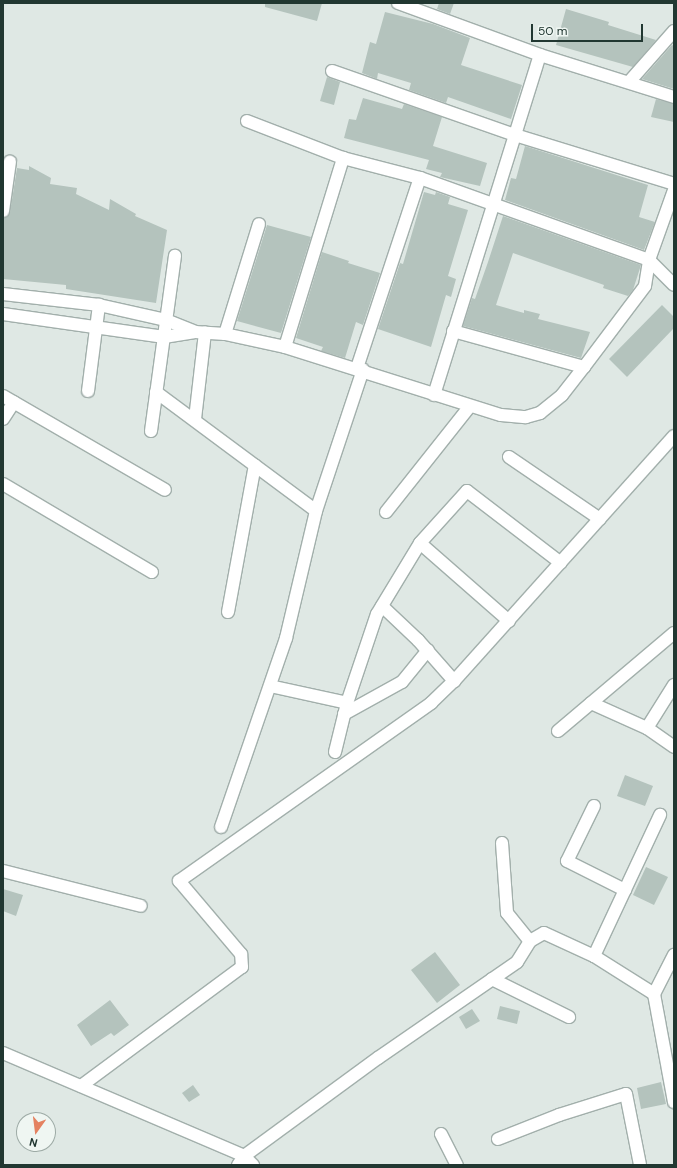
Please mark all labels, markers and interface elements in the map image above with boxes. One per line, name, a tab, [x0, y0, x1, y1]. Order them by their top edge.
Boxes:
scale bar	[533, 16, 645, 42]
text: 50 m	[538, 23, 567, 39]
north arrow	[16, 1112, 56, 1152]
text: N	[28, 1135, 39, 1150]

